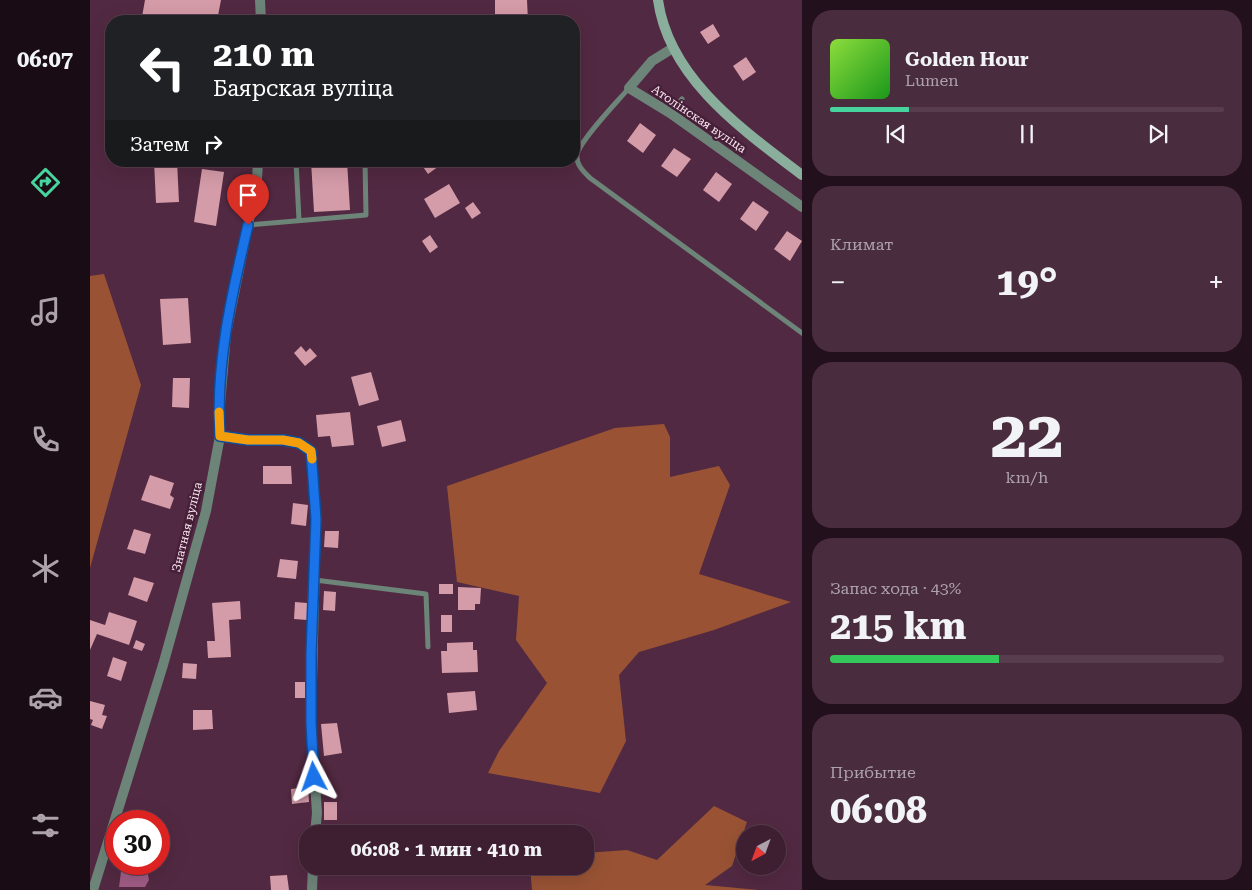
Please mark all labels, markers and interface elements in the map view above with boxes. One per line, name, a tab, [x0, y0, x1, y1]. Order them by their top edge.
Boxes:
text: 210 m	[213, 34, 314, 75]
icon: left	[130, 35, 195, 100]
text: 06:07	[17, 47, 73, 72]
text: Golden Hour	[905, 48, 1029, 71]
text: Lumen	[905, 71, 959, 90]
text: Баярская вуліца	[213, 76, 393, 101]
street label: Атолінская вуліца	[649, 82, 749, 156]
icon: previous	[882, 120, 910, 148]
icon: pause	[1013, 120, 1041, 148]
icon: next	[1144, 120, 1172, 148]
icon: right	[199, 130, 227, 158]
text: Затем	[130, 133, 189, 156]
icon: directions	[28, 165, 63, 200]
pin	[227, 174, 269, 225]
icon: arrive	[234, 181, 262, 209]
text: Климат	[830, 235, 893, 254]
text: 19°	[996, 260, 1058, 304]
text: −	[830, 266, 846, 299]
text: +	[1208, 266, 1224, 299]
icon: music	[28, 294, 63, 329]
text: 22	[991, 397, 1063, 473]
icon: phone	[28, 422, 63, 457]
text: km/h	[1006, 468, 1048, 487]
street label: Знатная вуліца	[169, 480, 205, 574]
icon: climate	[28, 551, 63, 586]
text: Запас хода · 43%	[830, 579, 961, 598]
text: 215 km	[830, 604, 966, 648]
icon: car	[28, 680, 63, 715]
position arrow	[287, 750, 339, 802]
text: Прибытие	[830, 763, 916, 782]
text: 06:08	[830, 788, 927, 832]
icon: filters	[28, 808, 63, 843]
speed limit sign: 30	[105, 810, 170, 875]
north arrow	[736, 825, 786, 875]
map controls	[736, 825, 786, 875]
text: 06:08 · 1 мин · 410 m	[351, 838, 542, 861]

